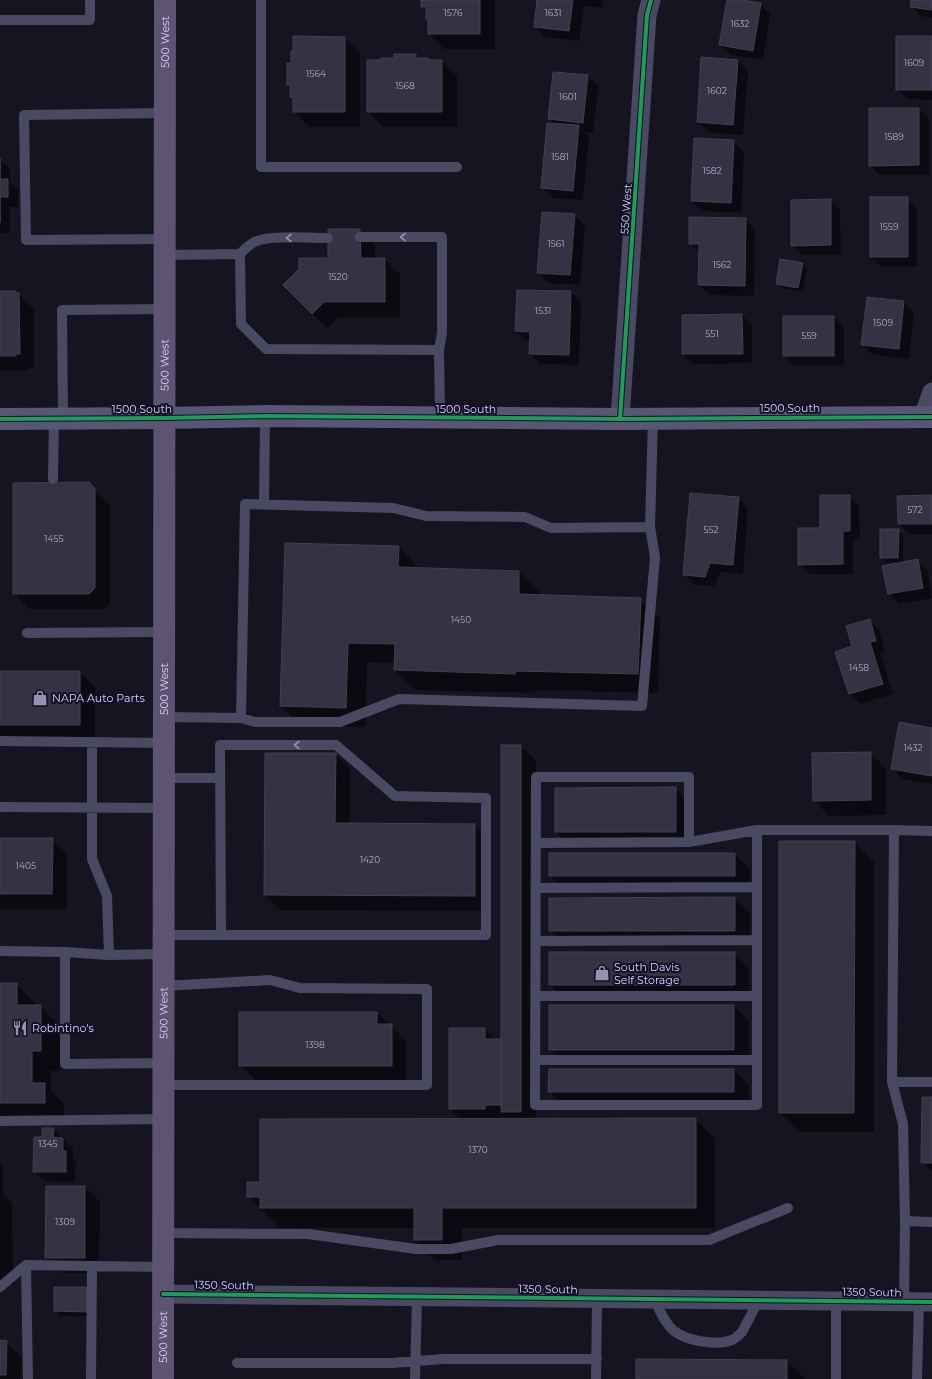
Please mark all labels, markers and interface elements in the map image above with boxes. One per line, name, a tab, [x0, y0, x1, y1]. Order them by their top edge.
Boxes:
house number: 1576	[444, 7, 463, 18]
house number: 1631	[544, 7, 562, 18]
street label: 500 West	[158, 16, 172, 68]
house number: 1632	[731, 18, 749, 29]
house number: 1609	[904, 57, 925, 68]
house number: 1564	[306, 68, 326, 79]
house number: 1568	[395, 80, 415, 91]
house number: 1602	[707, 85, 727, 96]
house number: 1601	[559, 91, 577, 102]
house number: 1589	[884, 131, 904, 142]
house number: 1581	[551, 151, 569, 162]
house number: 1582	[702, 165, 722, 176]
street label: 550 West	[617, 183, 635, 235]
house number: 1559	[880, 221, 899, 232]
one-way arrow	[400, 233, 406, 241]
one-way arrow	[286, 234, 292, 242]
house number: 1561	[547, 238, 565, 249]
house number: 1562	[713, 259, 731, 270]
house number: 1520	[328, 271, 348, 282]
house number: 1531	[535, 305, 551, 316]
house number: 1509	[873, 317, 893, 328]
house number: 551	[705, 328, 719, 339]
house number: 559	[801, 330, 817, 341]
street label: 500 West	[157, 339, 172, 391]
street label: 1500 South	[760, 401, 820, 415]
street label: 1500 South	[112, 402, 172, 416]
street label: 1500 South	[436, 402, 496, 416]
house number: 572	[907, 504, 923, 515]
house number: 552	[703, 524, 719, 535]
house number: 1455	[44, 533, 64, 544]
house number: 1450	[451, 614, 471, 625]
house number: 1458	[849, 662, 869, 673]
street label: 500 West	[157, 663, 171, 715]
shop icon: NAPA Auto Parts	[31, 689, 49, 707]
place label: NAPA Auto Parts	[52, 691, 145, 705]
one-way arrow	[294, 741, 300, 749]
house number: 1432	[903, 742, 923, 753]
house number: 1420	[360, 854, 380, 865]
house number: 1405	[16, 860, 36, 871]
place label: South Davis Self Storage	[614, 960, 680, 987]
shop icon: South Davis Self Storage	[593, 964, 611, 982]
street label: 500 West	[156, 987, 171, 1039]
restaurant icon: Robintino's	[11, 1019, 29, 1037]
place label: Robintino's	[32, 1021, 95, 1035]
house number: 1398	[305, 1039, 325, 1050]
house number: 1345	[38, 1138, 58, 1149]
house number: 1370	[468, 1144, 488, 1155]
house number: 1309	[55, 1216, 75, 1227]
street label: 1350 South	[194, 1277, 254, 1293]
street label: 1350 South	[518, 1281, 578, 1297]
street label: 1350 South	[842, 1284, 902, 1300]
street label: 500 West	[156, 1311, 170, 1363]

